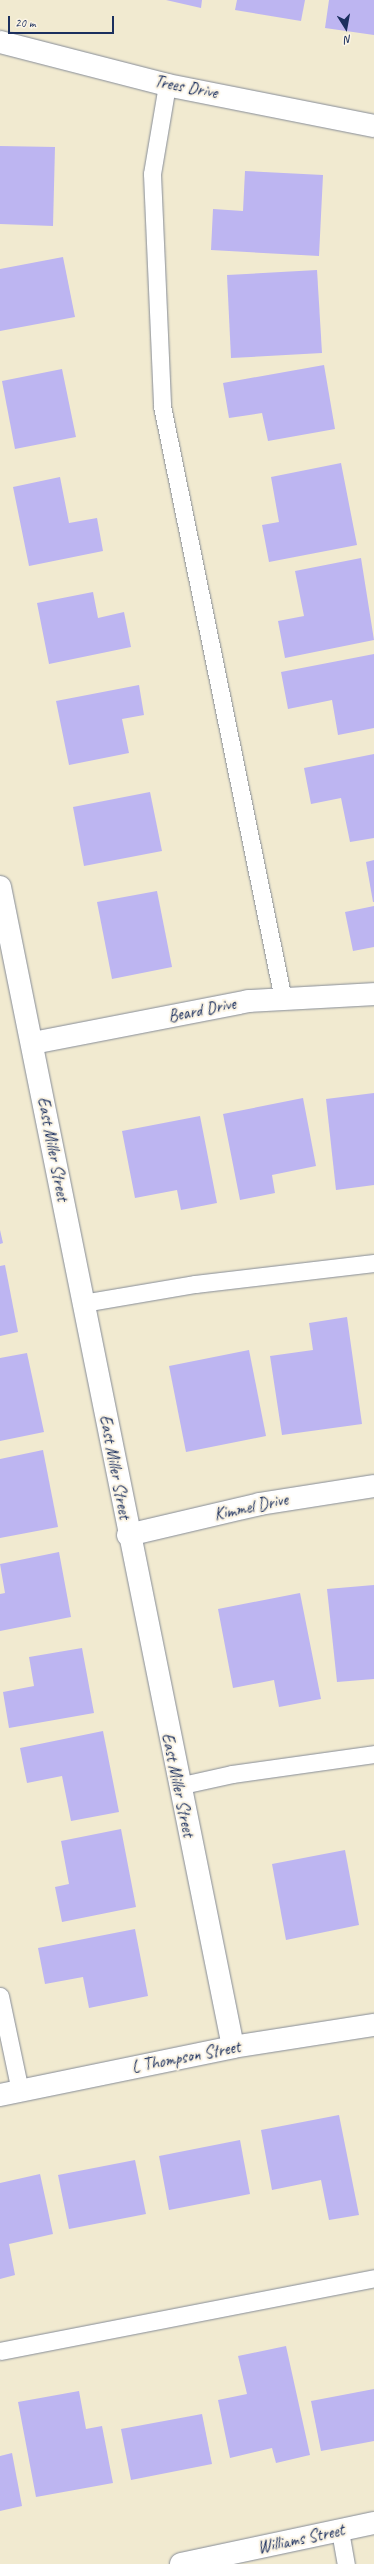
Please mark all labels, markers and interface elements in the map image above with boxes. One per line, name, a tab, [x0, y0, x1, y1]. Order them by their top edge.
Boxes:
scale bar	[10, 8, 116, 34]
north arrow	[326, 8, 366, 48]
text: 20 m	[15, 15, 35, 31]
text: N	[344, 32, 353, 47]
street label: Trees Drive	[153, 71, 219, 103]
street label: Beard Drive	[166, 993, 238, 1027]
street label: East Miller Street	[33, 1095, 73, 1203]
street label: East Miller Street	[95, 1413, 135, 1521]
street label: Kimmel Drive	[212, 1489, 290, 1525]
street label: East Miller Street	[157, 1731, 199, 1839]
street label: L Thompson Street	[130, 2036, 242, 2078]
street label: Williams Street	[256, 2520, 346, 2558]

